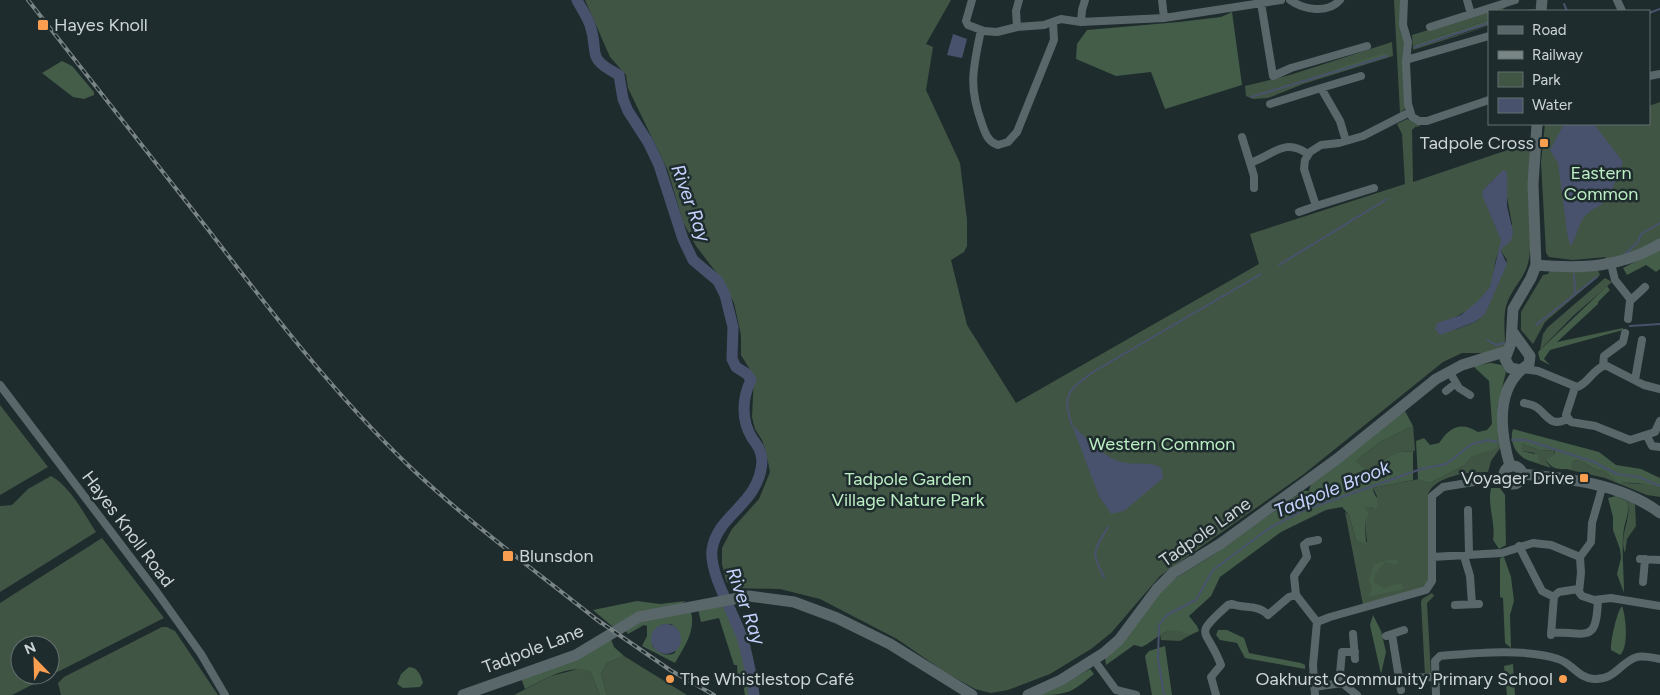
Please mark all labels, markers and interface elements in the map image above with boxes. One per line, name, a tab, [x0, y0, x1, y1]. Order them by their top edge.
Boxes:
legend	[1488, 10, 1650, 125]
place label: Hayes Knoll	[54, 14, 148, 36]
marker: Hayes Knoll	[36, 18, 50, 32]
text: Road	[1532, 21, 1567, 39]
text: Railway	[1532, 46, 1583, 64]
text: Park	[1532, 71, 1561, 89]
text: Water	[1532, 96, 1572, 114]
place label: Tadpole Cross	[1420, 132, 1534, 154]
marker: Tadpole Cross	[1538, 137, 1550, 149]
water label: River Ray	[666, 161, 716, 246]
park label: Eastern Common	[1564, 162, 1638, 205]
park label: Western Common	[1089, 433, 1235, 455]
water label: Tadpole Brook	[1271, 455, 1394, 523]
street label: Hayes Knoll Road	[77, 467, 179, 591]
place label: Voyager Drive	[1461, 467, 1574, 489]
park label: Tadpole Garden Village Nature Park	[831, 468, 985, 511]
marker: Voyager Drive	[1578, 472, 1590, 484]
street label: Tadpole Lane	[1155, 492, 1255, 571]
place label: Blunsdon	[519, 545, 593, 567]
marker: Blunsdon	[501, 549, 515, 563]
water label: River Ray	[721, 564, 771, 649]
street label: Tadpole Lane	[479, 620, 587, 678]
north arrow	[10, 635, 60, 685]
text: N	[22, 639, 38, 658]
place label: The Whistlestop Café	[680, 668, 854, 690]
place label: Oakhurst Community Primary School	[1256, 668, 1553, 690]
marker: The Whistlestop Café	[664, 673, 676, 685]
marker: Oakhurst Community Primary School	[1557, 673, 1569, 685]

